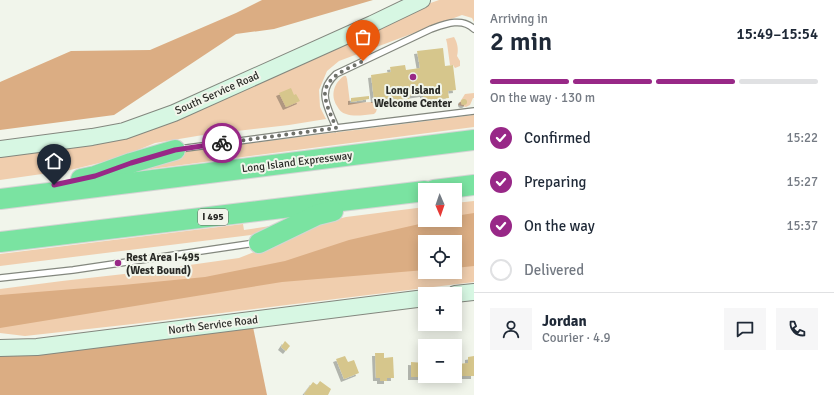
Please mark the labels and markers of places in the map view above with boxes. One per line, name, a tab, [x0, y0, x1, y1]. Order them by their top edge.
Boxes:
pin	[346, 20, 380, 61]
marker: Long Island Welcome Center	[408, 72, 418, 82]
place label: Long Island Welcome Center	[374, 84, 453, 110]
pin	[37, 144, 71, 185]
place label: Rest Area I-495 (West Bound)	[126, 251, 200, 277]
marker: Rest Area I-495 (West Bound)	[113, 258, 123, 268]

